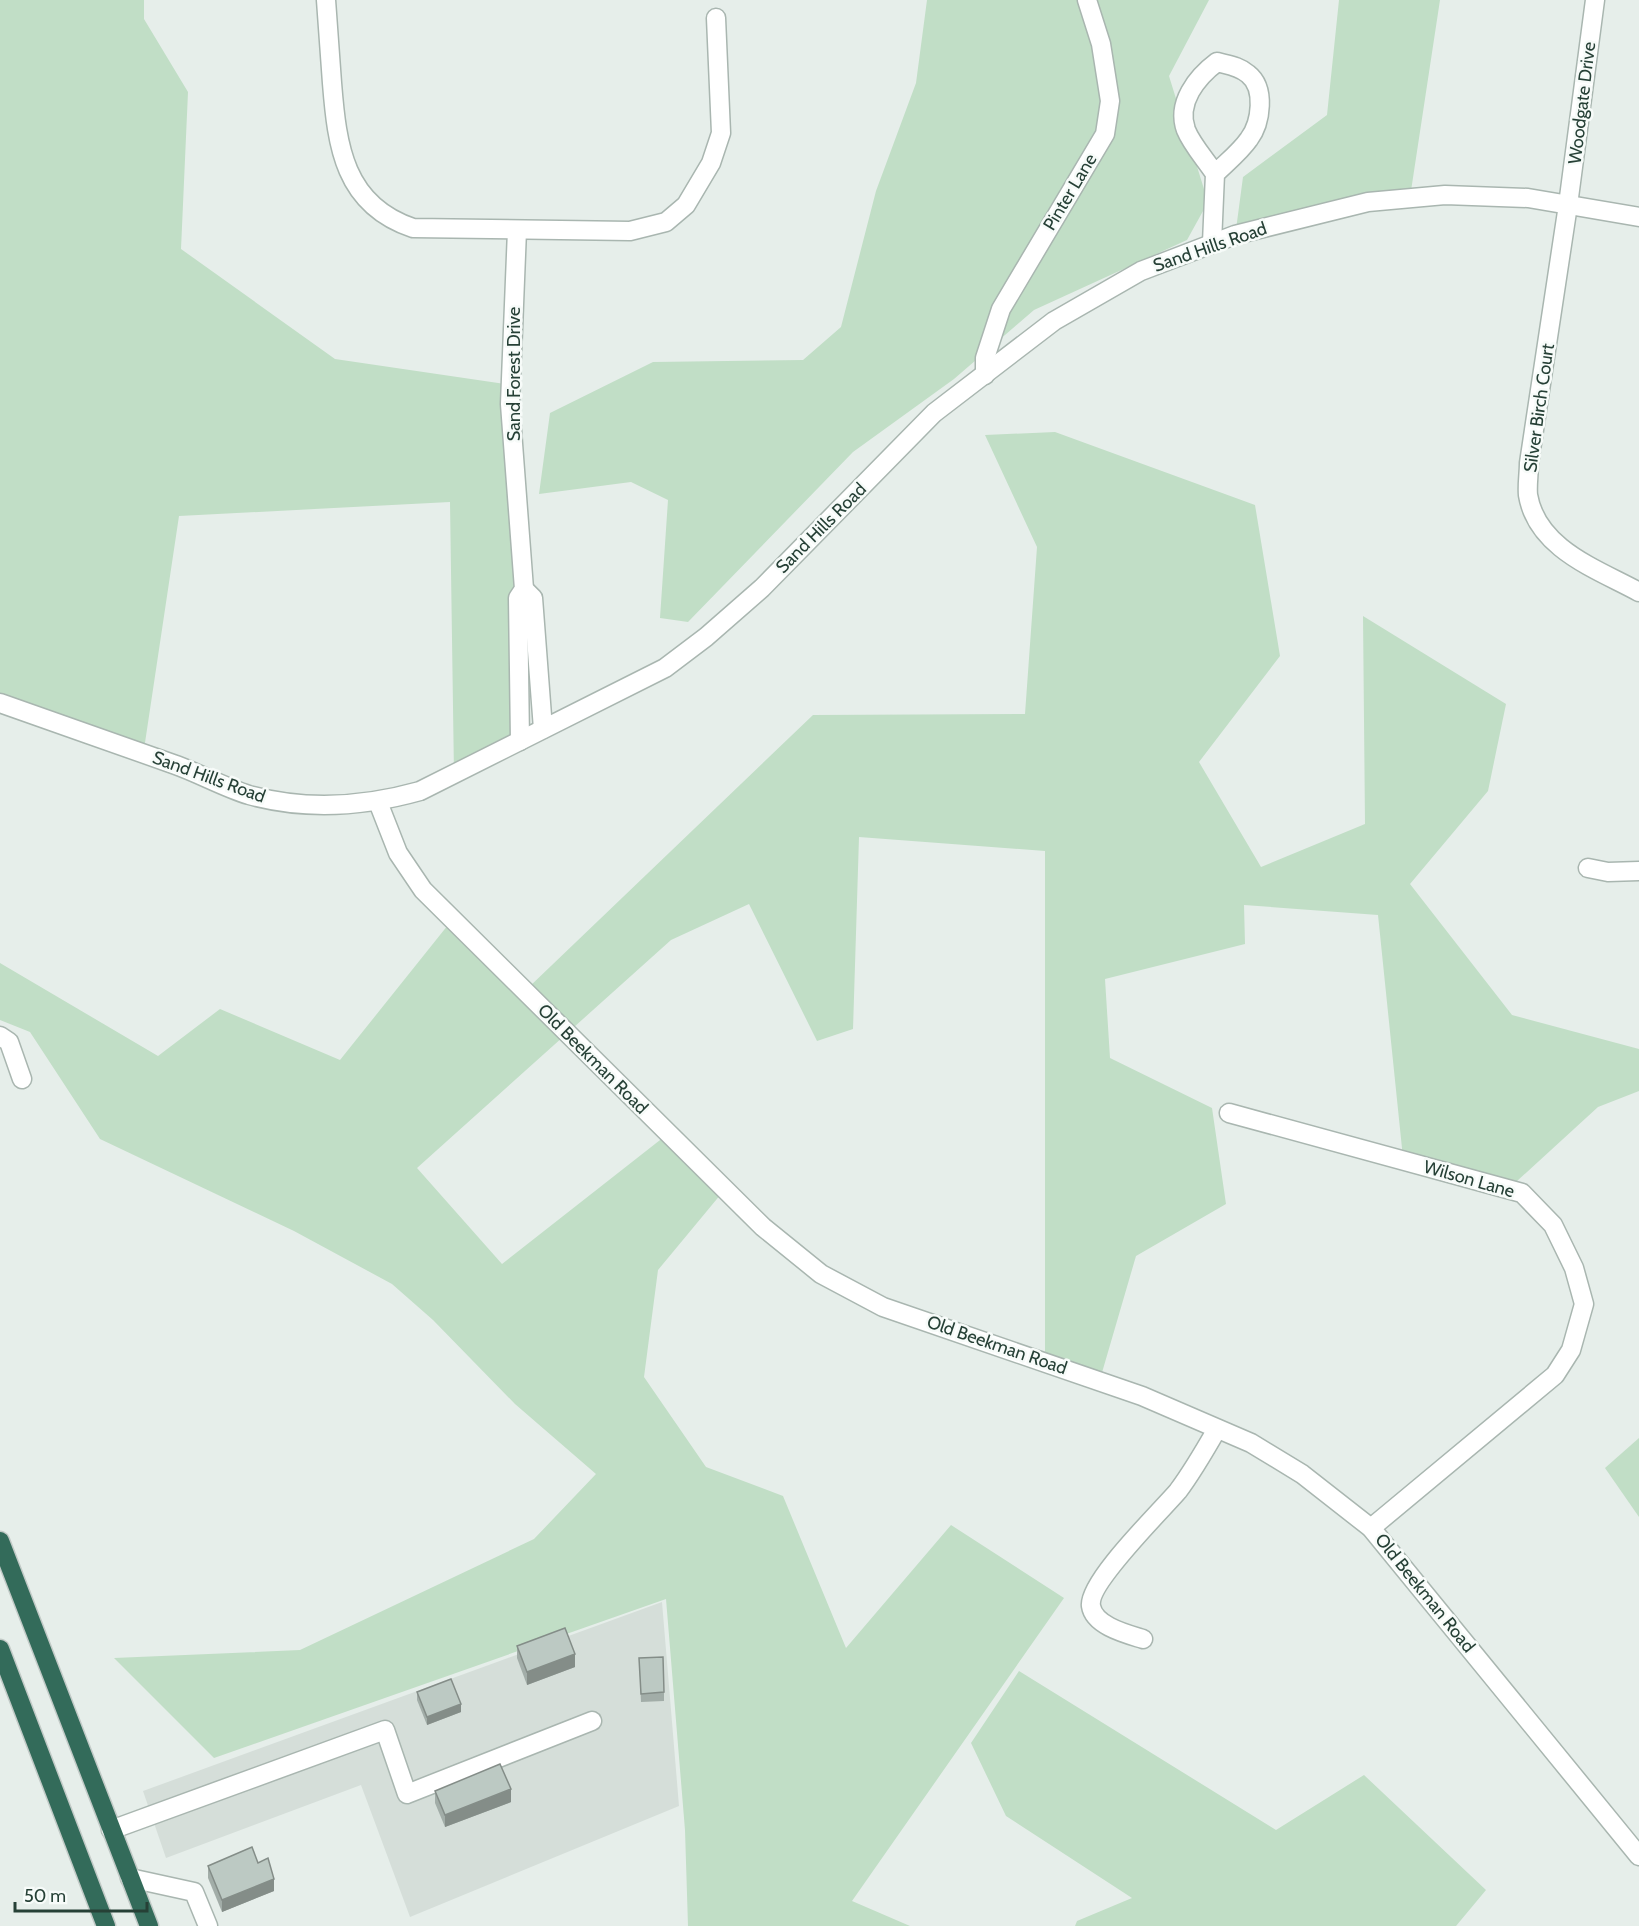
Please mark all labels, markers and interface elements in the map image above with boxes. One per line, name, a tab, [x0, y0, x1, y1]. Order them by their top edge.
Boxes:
street label: Woodgate Drive	[1564, 41, 1600, 165]
street label: Pinter Lane	[1038, 150, 1102, 234]
street label: Sand Hills Road	[1150, 217, 1270, 277]
street label: Sand Forest Drive	[503, 307, 525, 441]
street label: Silver Birch Court	[1519, 342, 1559, 474]
street label: Sand Hills Road	[771, 478, 871, 578]
street label: Sand Hills Road	[149, 746, 269, 808]
street label: Old Beekman Road	[533, 999, 653, 1119]
street label: Wilson Lane	[1421, 1156, 1517, 1202]
street label: Old Beekman Road	[924, 1311, 1070, 1379]
street label: Old Beekman Road	[1370, 1529, 1480, 1657]
scale bar	[15, 1875, 147, 1913]
text: 50 m	[24, 1885, 66, 1907]

